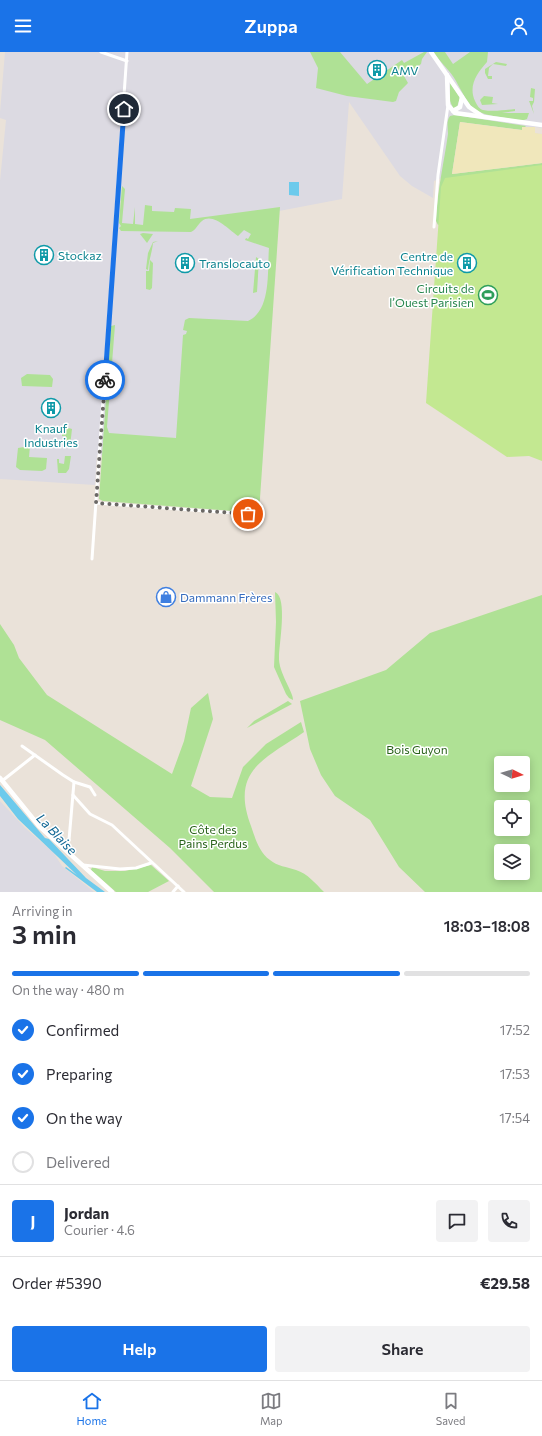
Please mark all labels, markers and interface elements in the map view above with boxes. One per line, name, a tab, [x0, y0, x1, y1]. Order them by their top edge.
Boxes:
icon: menu	[12, 15, 34, 37]
text: Zuppa	[244, 15, 298, 37]
icon: person	[508, 15, 530, 37]
building icon: AMV	[366, 59, 388, 81]
place label: AMV	[391, 63, 419, 77]
pin	[107, 92, 141, 126]
icon: home	[113, 98, 135, 120]
building icon: Stockaz	[33, 244, 55, 266]
place label: Stockaz	[58, 248, 102, 262]
place label: Centre de Vérification Technique	[331, 249, 453, 277]
building icon: Translocauto	[174, 252, 196, 274]
building icon: Centre de Vérification Technique	[456, 252, 478, 274]
place label: Translocauto	[199, 256, 270, 270]
place label: Circuits de l’Ouest Parisien	[389, 281, 474, 309]
sports icon: Circuits de l’Ouest Parisien	[477, 284, 499, 306]
courier	[85, 360, 125, 400]
icon: bike	[94, 369, 116, 391]
building icon: Knauf Industries	[40, 397, 62, 419]
place label: Knauf Industries	[24, 421, 78, 449]
pin	[231, 497, 265, 531]
icon: bag	[237, 503, 259, 525]
shop icon: Dammann Frères	[155, 586, 177, 608]
place label: Dammann Frères	[180, 590, 272, 604]
park label: Bois Guyon	[386, 742, 448, 756]
north arrow	[494, 756, 530, 792]
map controls	[494, 756, 530, 880]
button: locate	[494, 800, 530, 836]
water label: La Blaise	[33, 810, 81, 858]
park label: Côte des Pains Perdus	[179, 822, 247, 850]
button: layers	[494, 844, 530, 880]
text: Arriving in	[12, 903, 72, 919]
text: 18:03–18:08	[444, 917, 530, 935]
text: 3 min	[12, 918, 77, 949]
text: On the way · 480 m	[12, 982, 124, 998]
icon: check	[12, 1019, 34, 1041]
text: Confirmed	[46, 1021, 119, 1039]
text: 17:52	[500, 1022, 530, 1038]
icon: check	[12, 1063, 34, 1085]
text: Preparing	[46, 1065, 112, 1083]
text: 17:53	[500, 1066, 530, 1082]
icon: check	[12, 1107, 34, 1129]
text: On the way	[46, 1109, 123, 1127]
text: 17:54	[499, 1110, 530, 1126]
text: Delivered	[46, 1153, 110, 1171]
button: chat	[436, 1200, 478, 1242]
button: phone	[488, 1200, 530, 1242]
text: Jordan	[64, 1204, 109, 1222]
text: J	[31, 1212, 35, 1230]
text: Courier · 4.6	[64, 1222, 135, 1238]
text: Order #5390	[12, 1274, 102, 1292]
text: €29.58	[480, 1274, 530, 1292]
button: Help	[12, 1326, 267, 1372]
button: Share	[275, 1326, 530, 1372]
tab: Home	[77, 1390, 107, 1427]
tab: Map	[260, 1390, 283, 1427]
tab: Saved	[436, 1390, 465, 1427]

